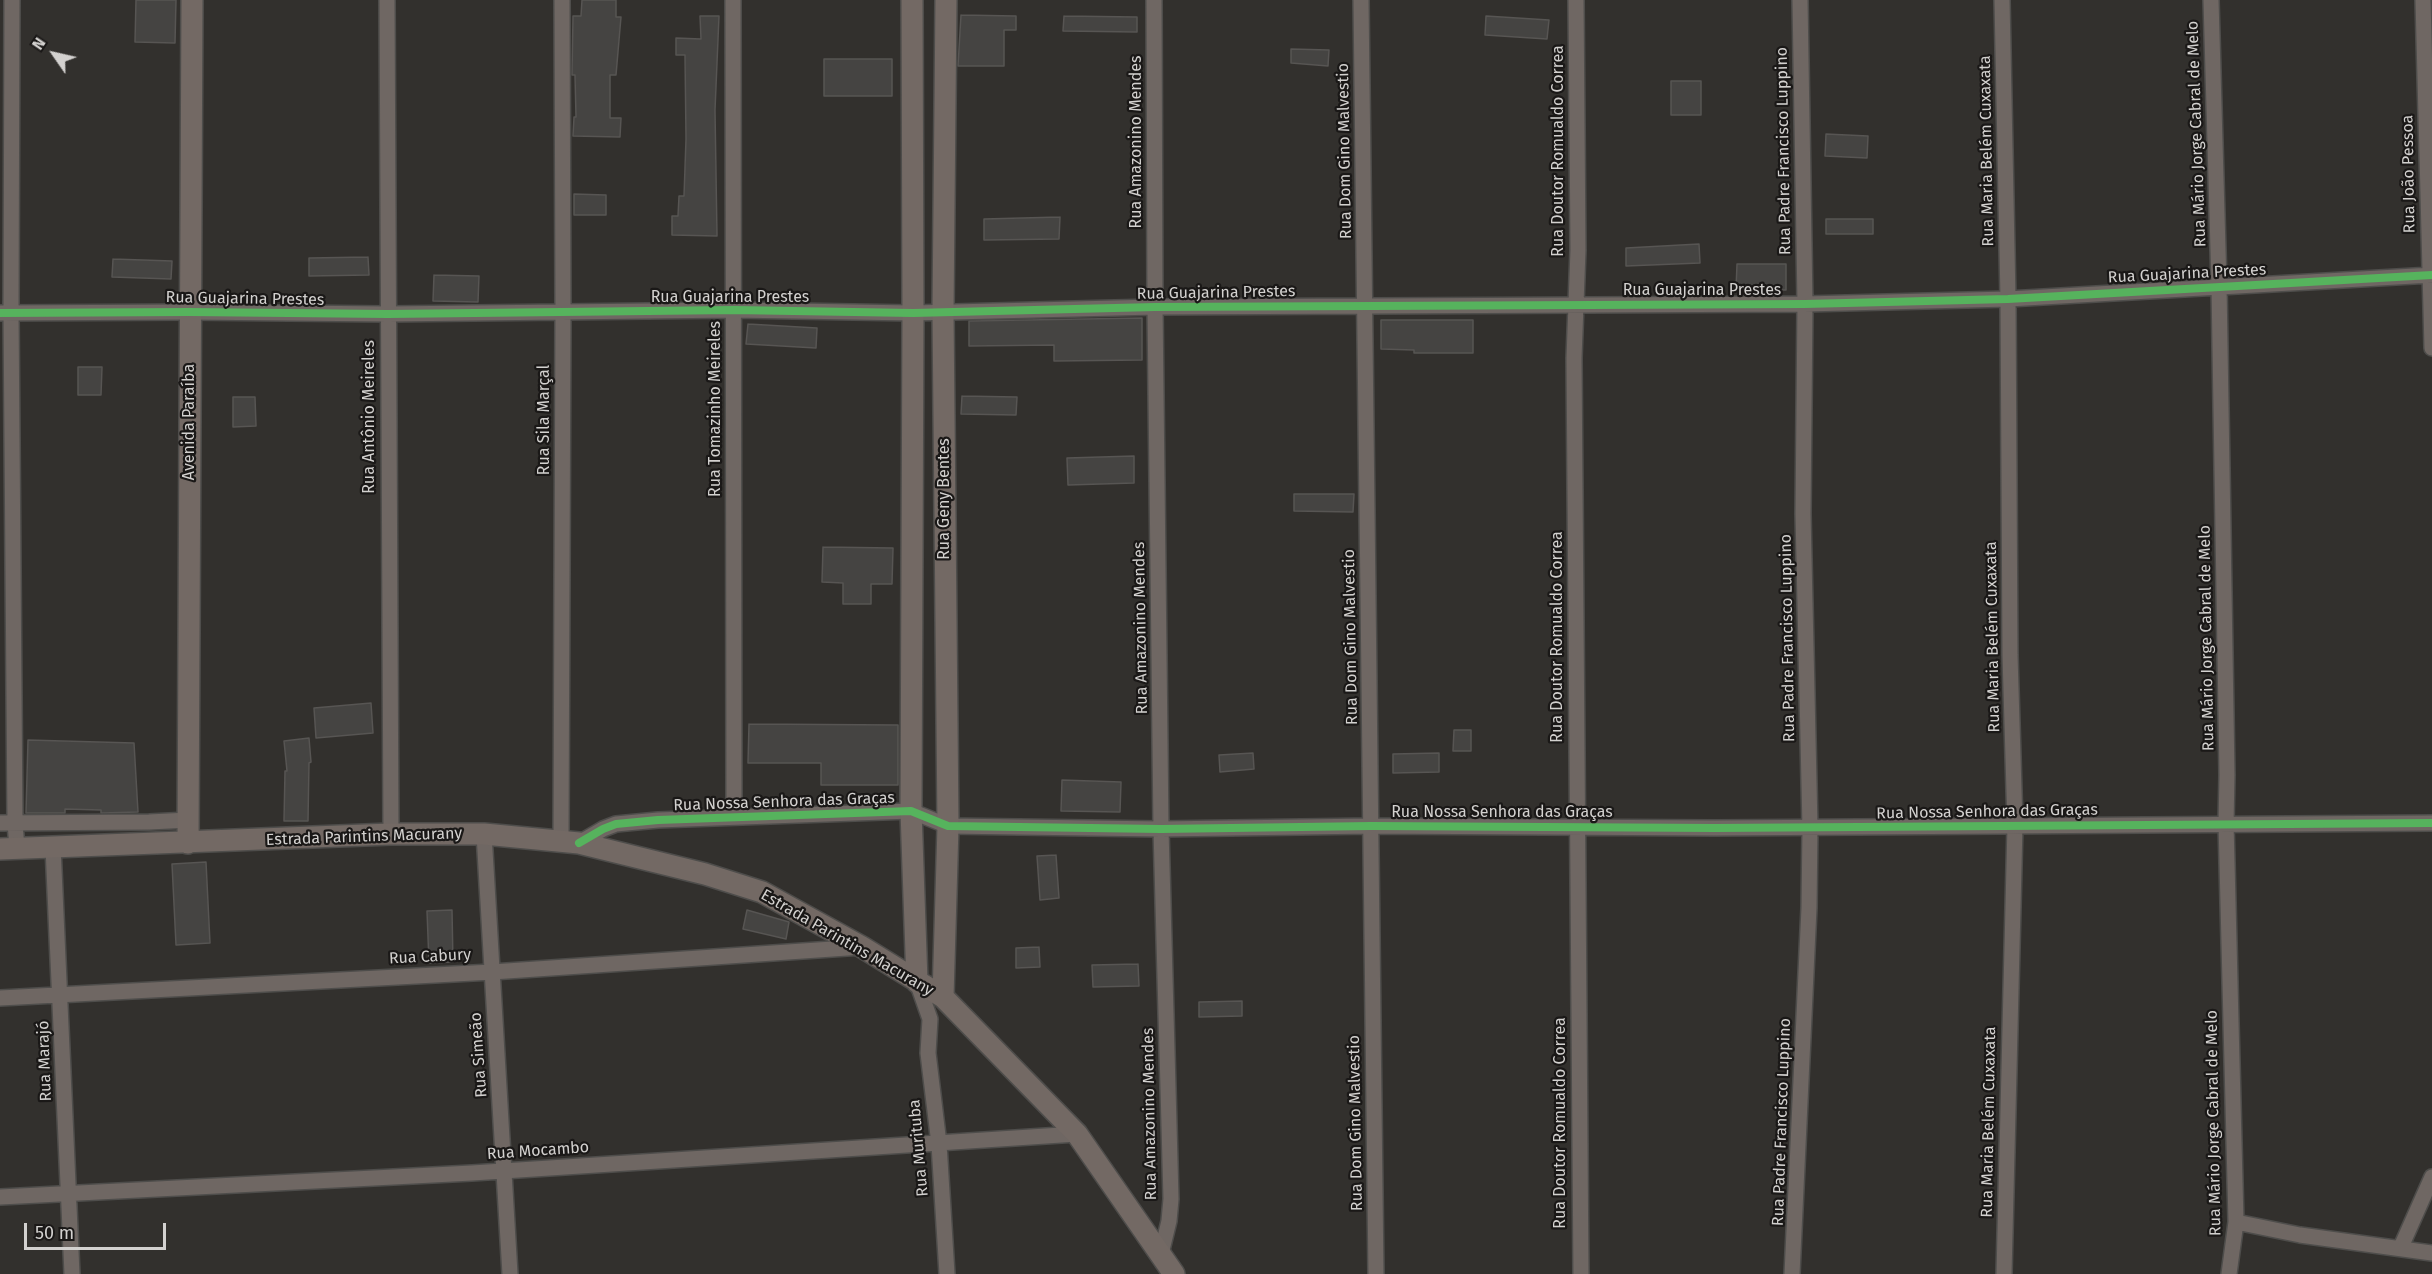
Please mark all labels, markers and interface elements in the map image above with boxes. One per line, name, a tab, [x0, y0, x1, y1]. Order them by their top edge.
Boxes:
street label: Rua Mário Jorge Cabral de Melo	[2183, 21, 2211, 247]
north arrow	[24, 24, 84, 84]
text: N	[28, 34, 50, 53]
street label: Rua Doutor Romualdo Correa	[1549, 45, 1569, 257]
street label: Rua Padre Francisco Luppino	[1773, 47, 1795, 255]
street label: Rua Maria Belém Cuxaxata	[1976, 55, 1998, 247]
street label: Rua Amazonino Mendes	[1127, 56, 1147, 228]
street label: Rua Dom Gino Malvestio	[1334, 63, 1356, 239]
street label: Rua João Pessoa	[2398, 115, 2420, 233]
street label: Rua Guajarina Prestes	[2107, 260, 2267, 288]
street label: Rua Guajarina Prestes	[1623, 281, 1781, 301]
street label: Rua Guajarina Prestes	[1137, 282, 1295, 304]
street label: Rua Guajarina Prestes	[166, 288, 324, 310]
street label: Rua Guajarina Prestes	[651, 288, 809, 308]
street label: Rua Tomazinho Meireles	[706, 321, 726, 497]
street label: Rua Antônio Meireles	[360, 340, 380, 494]
street label: Avenida Paraíba	[180, 364, 200, 480]
street label: Rua Sila Marçal	[535, 365, 555, 475]
street label: Rua Geny Bentes	[935, 438, 955, 560]
street label: Rua Mário Jorge Cabral de Melo	[2195, 525, 2219, 751]
street label: Rua Doutor Romualdo Correa	[1548, 531, 1568, 743]
street label: Rua Padre Francisco Luppino	[1777, 534, 1799, 742]
street label: Rua Amazonino Mendes	[1130, 541, 1152, 715]
street label: Rua Maria Belém Cuxaxata	[1982, 541, 2004, 733]
street label: Rua Dom Gino Malvestio	[1340, 549, 1362, 725]
street label: Rua Nossa Senhora das Graças	[673, 789, 895, 815]
street label: Rua Nossa Senhora das Graças	[1876, 800, 2098, 824]
street label: Rua Nossa Senhora das Graças	[1391, 803, 1613, 823]
street label: Estrada Parintins Macurany	[265, 824, 463, 850]
street label: Estrada Parintins Macurany	[757, 886, 937, 1000]
street label: Rua Cabury	[388, 945, 472, 969]
street label: Rua Mário Jorge Cabral de Melo	[2202, 1010, 2226, 1236]
street label: Rua Simeão	[466, 1012, 492, 1098]
street label: Rua Doutor Romualdo Correa	[1551, 1017, 1571, 1229]
street label: Rua Padre Francisco Luppino	[1769, 1018, 1795, 1226]
street label: Rua Marajó	[34, 1020, 56, 1102]
street label: Rua Maria Belém Cuxaxata	[1978, 1026, 2000, 1218]
street label: Rua Amazonino Mendes	[1139, 1027, 1161, 1201]
street label: Rua Dom Gino Malvestio	[1345, 1035, 1367, 1211]
street label: Rua Murituba	[905, 1099, 933, 1197]
street label: Rua Mocambo	[486, 1138, 590, 1164]
scale bar	[27, 1211, 170, 1249]
text: 50 m	[35, 1222, 74, 1244]

